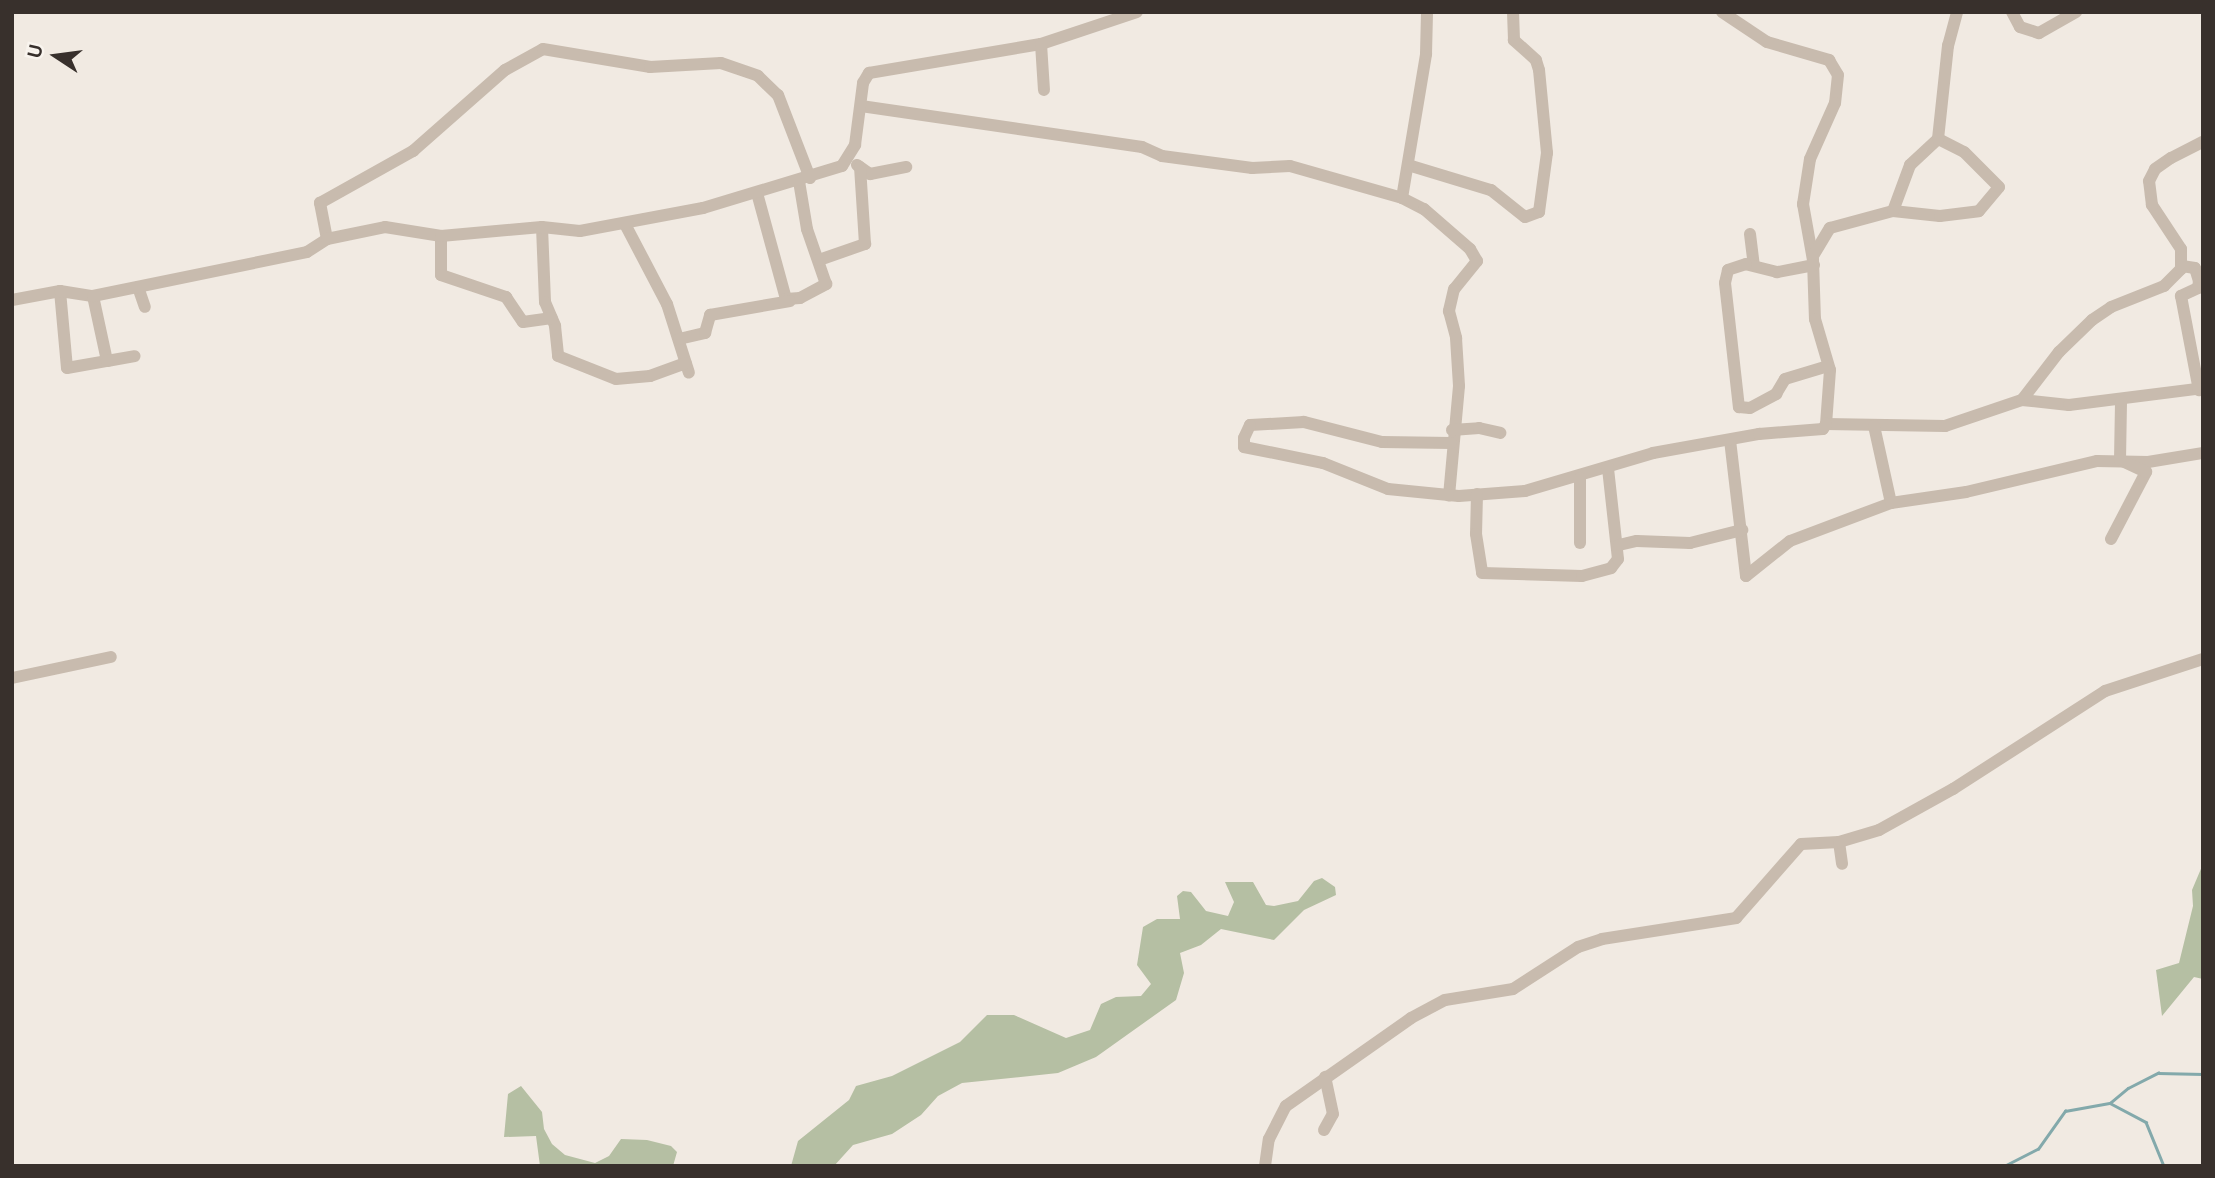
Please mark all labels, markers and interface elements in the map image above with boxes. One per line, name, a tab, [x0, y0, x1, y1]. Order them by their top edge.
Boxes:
north arrow	[21, 21, 91, 91]
text: U	[21, 42, 49, 60]

